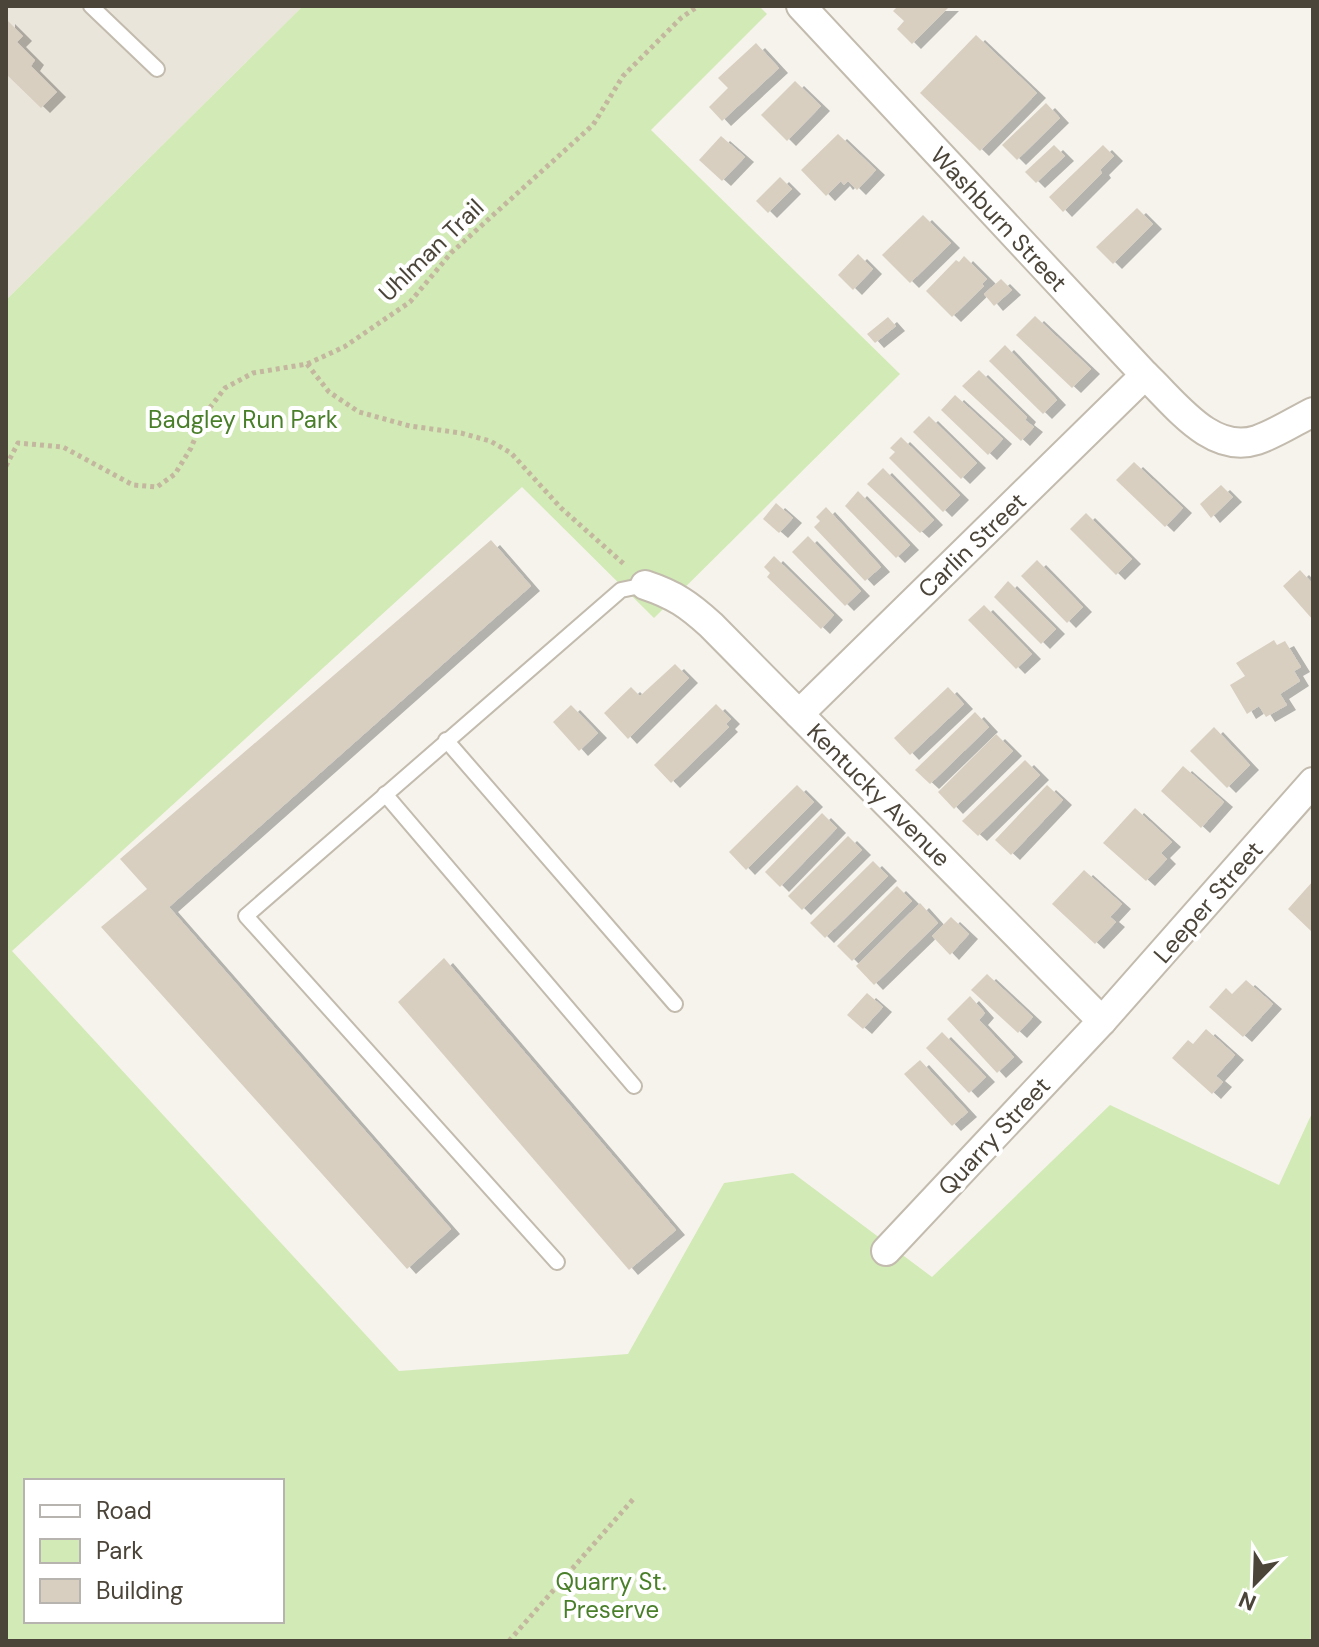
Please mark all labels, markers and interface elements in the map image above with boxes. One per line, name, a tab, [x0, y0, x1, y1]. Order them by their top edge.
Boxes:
street label: Washburn Street	[924, 140, 1074, 298]
street label: Uhlman Trail	[372, 192, 490, 308]
park label: Badgley Run Park	[148, 404, 338, 435]
street label: Carlin Street	[911, 486, 1033, 604]
street label: Kentucky Avenue	[801, 717, 957, 873]
street label: Leeper Street	[1147, 835, 1269, 969]
street label: Quarry Street	[931, 1070, 1057, 1202]
legend	[24, 1479, 284, 1623]
text: Road	[96, 1495, 152, 1526]
text: Park	[96, 1535, 143, 1566]
north arrow	[1215, 1543, 1295, 1623]
park label: Quarry St. Preserve	[556, 1566, 666, 1625]
text: Building	[96, 1575, 183, 1606]
text: N	[1234, 1584, 1260, 1617]

